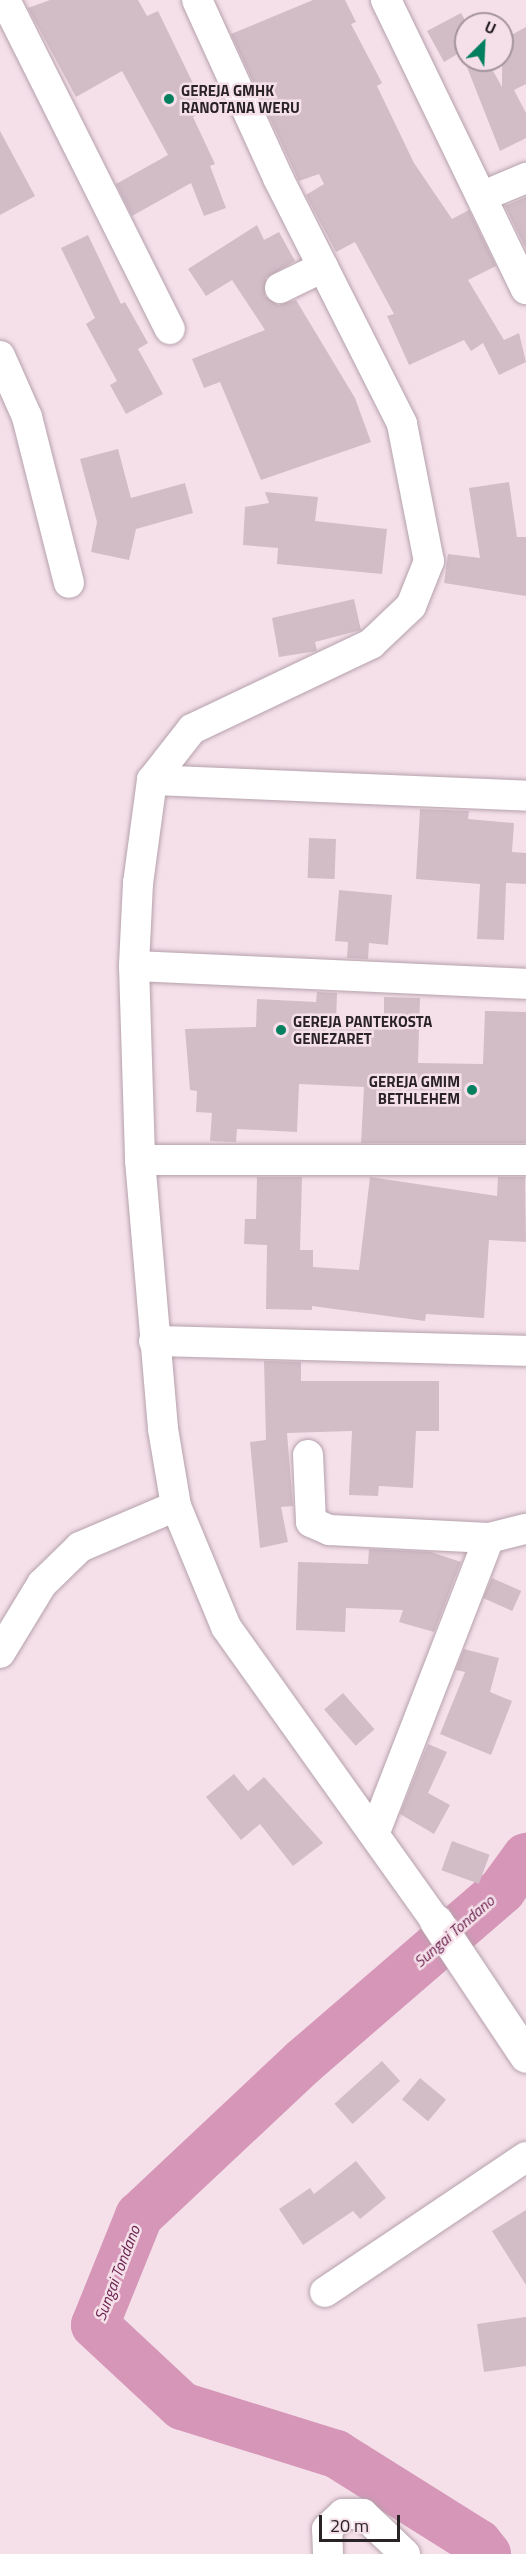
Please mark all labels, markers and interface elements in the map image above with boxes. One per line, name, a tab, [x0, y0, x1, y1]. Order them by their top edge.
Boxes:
north arrow	[454, 12, 514, 72]
text: U	[481, 14, 500, 40]
place label: GEREJA GMHK RANOTANA WERU	[181, 81, 300, 116]
marker: GEREJA GMHK RANOTANA WERU	[162, 92, 176, 106]
place label: GEREJA PANTEKOSTA GENEZARET	[293, 1012, 432, 1047]
marker: GEREJA PANTEKOSTA GENEZARET	[274, 1023, 288, 1037]
place label: GEREJA GMIM BETHLEHEM	[369, 1072, 460, 1107]
marker: GEREJA GMIM BETHLEHEM	[465, 1083, 479, 1097]
water label: Sungai Tondano	[410, 1891, 498, 1971]
water label: Sungai Tondano	[90, 2223, 144, 2323]
scale bar	[322, 2503, 403, 2541]
text: 20 m	[330, 2512, 369, 2539]

